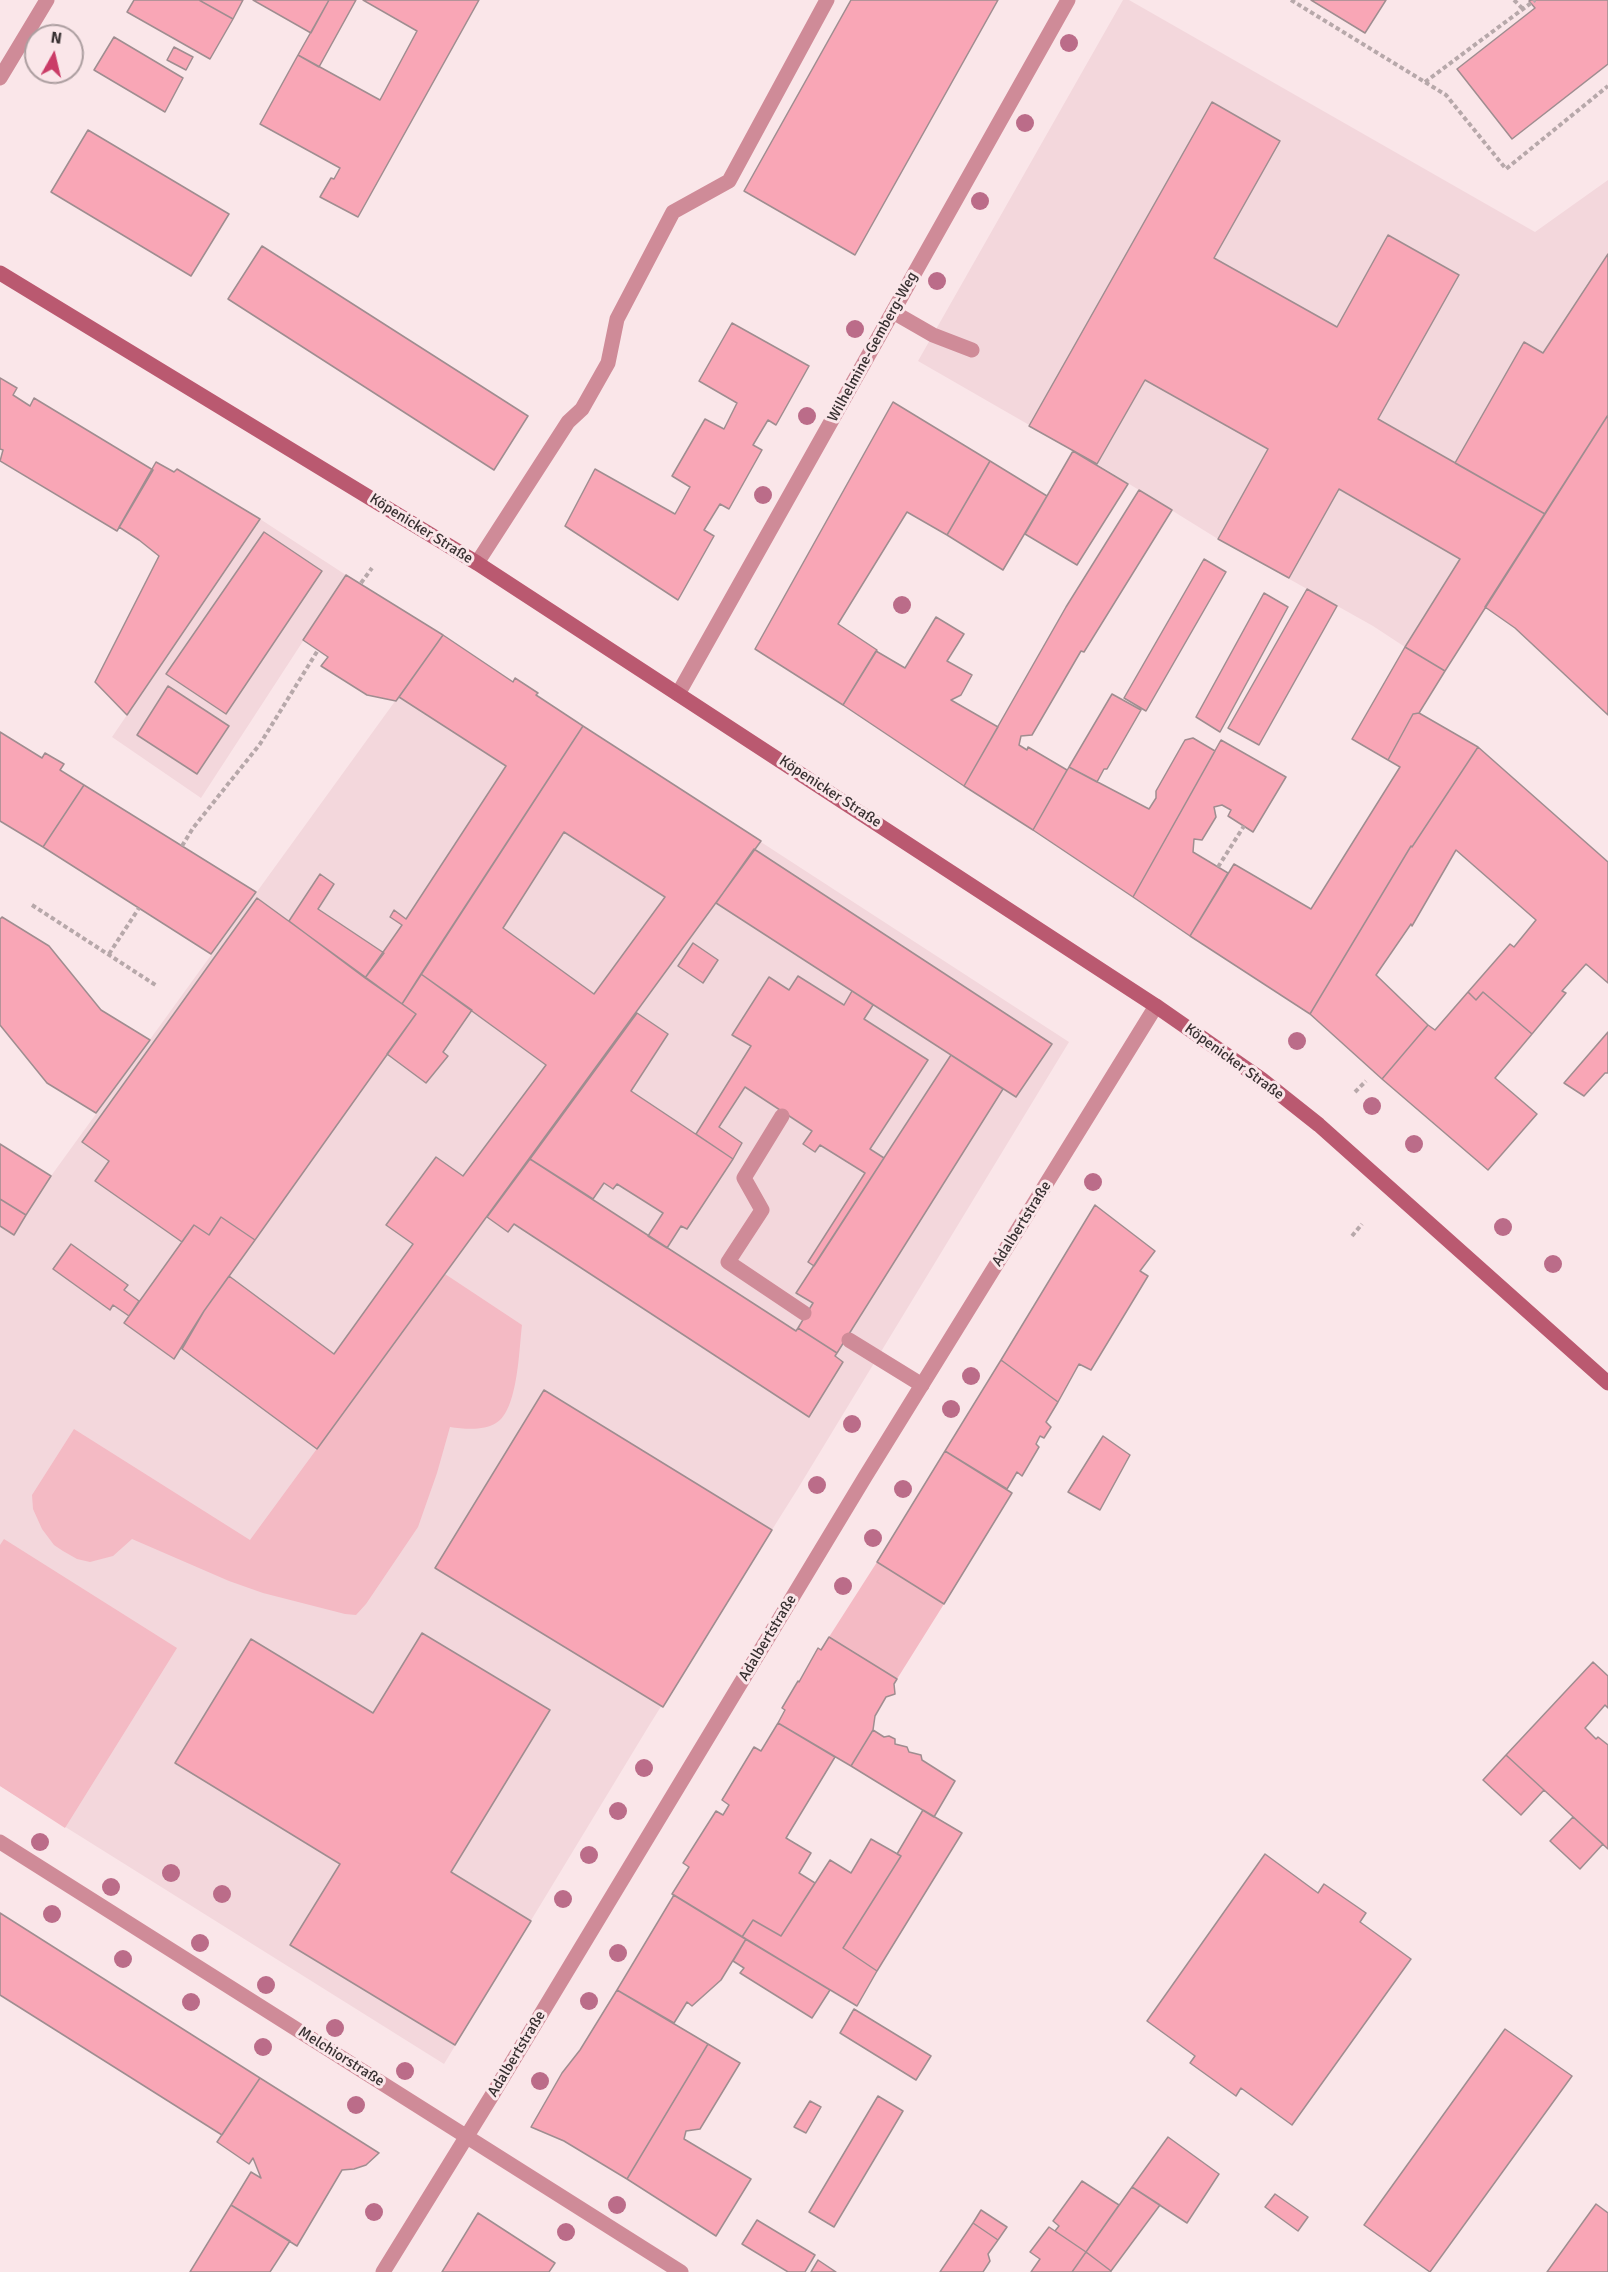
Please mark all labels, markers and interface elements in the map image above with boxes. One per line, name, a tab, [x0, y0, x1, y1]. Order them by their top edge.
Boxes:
north arrow	[24, 24, 84, 84]
text: N	[49, 27, 63, 49]
street label: Wilhelmine-Gemberg-Weg	[824, 269, 922, 425]
street label: Köpenicker Straße	[366, 490, 476, 568]
street label: Köpenicker Straße	[775, 752, 885, 832]
street label: Köpenicker Straße	[1181, 1020, 1287, 1104]
street label: Adalbertstraße	[989, 1178, 1055, 1270]
street label: Adalbertstraße	[735, 1592, 801, 1684]
street label: Adalbertstraße	[484, 2008, 550, 2100]
street label: Melchiorstraße	[295, 2023, 387, 2091]

